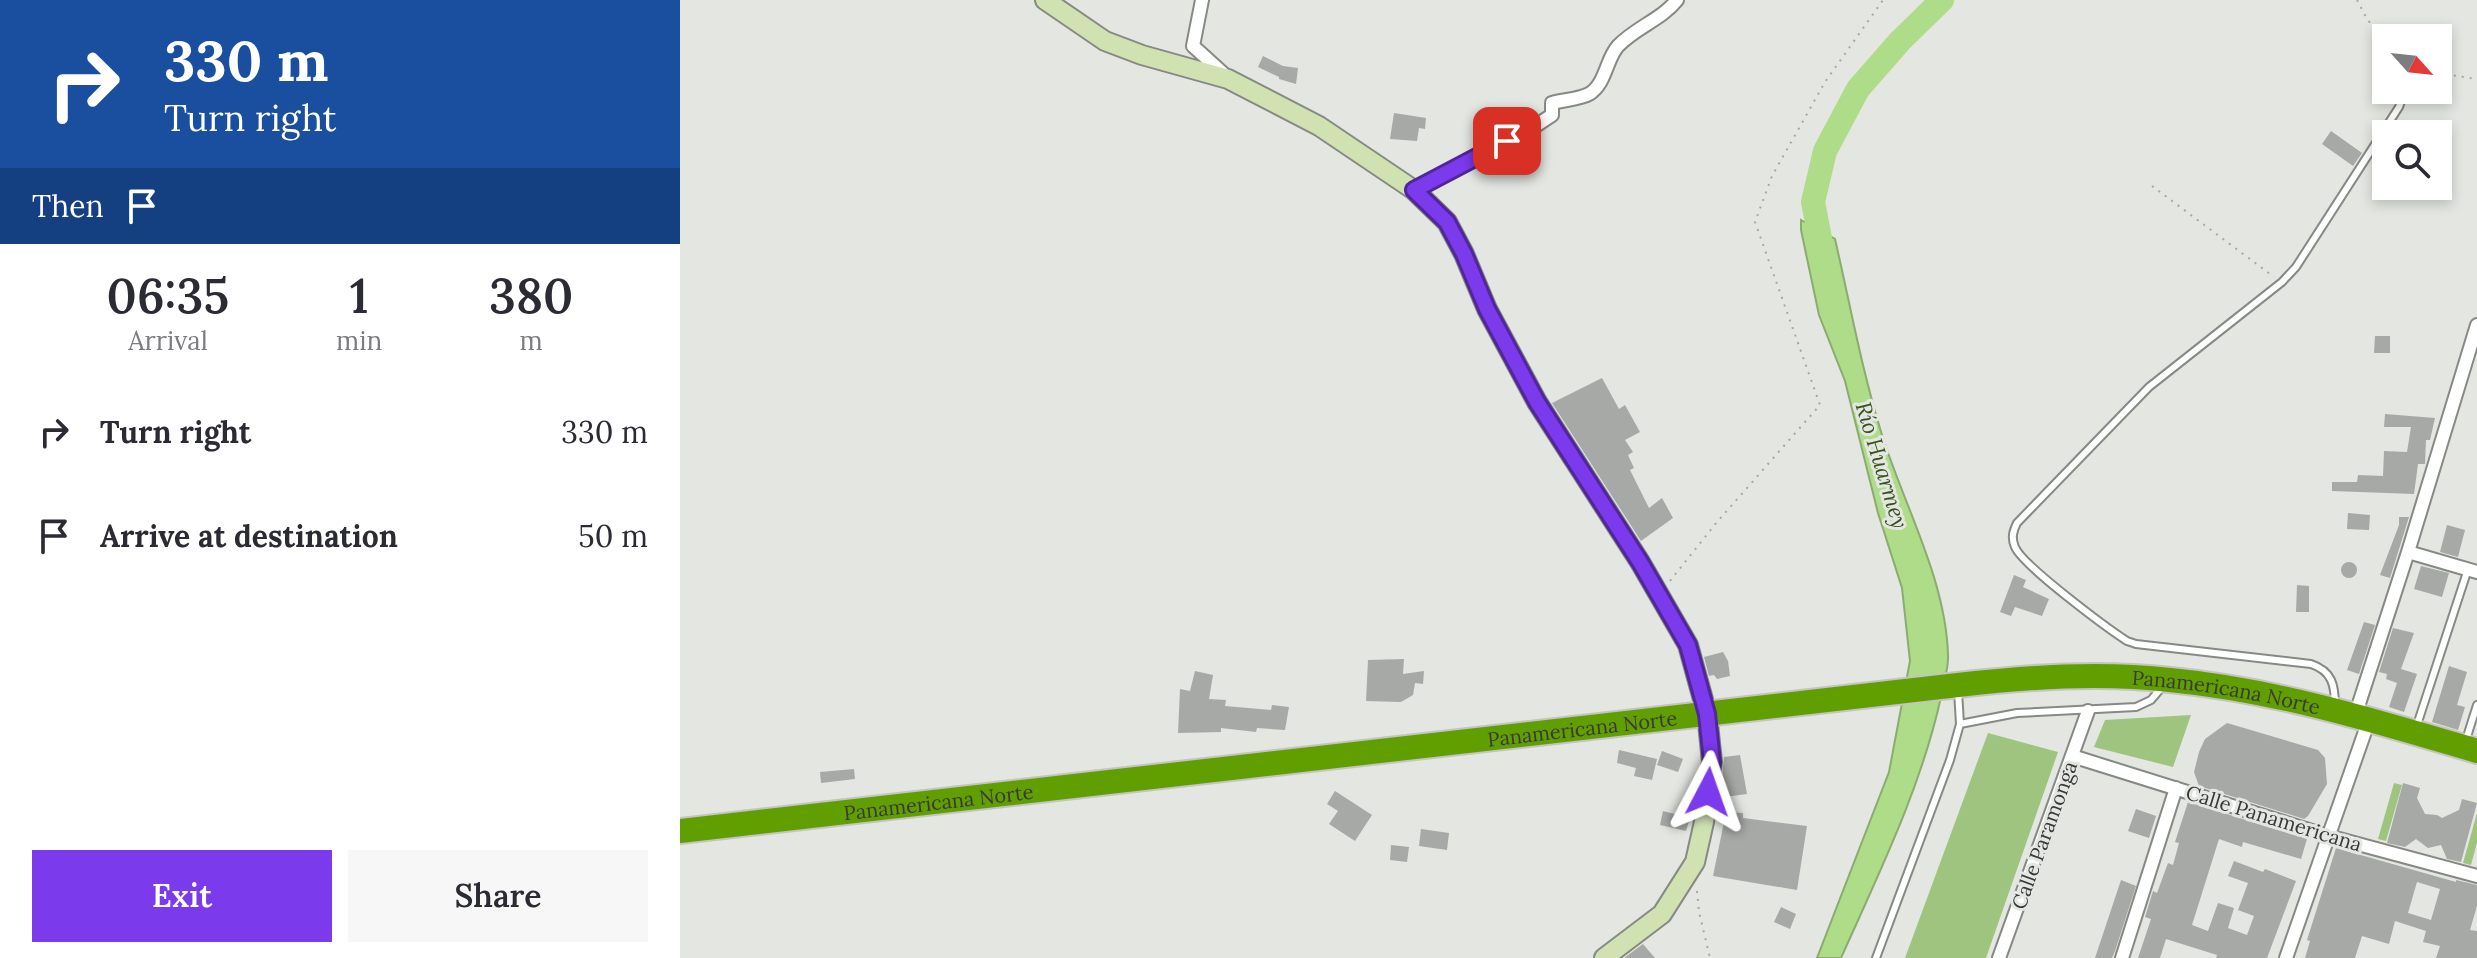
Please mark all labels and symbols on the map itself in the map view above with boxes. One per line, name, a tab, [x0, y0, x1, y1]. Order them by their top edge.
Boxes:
north arrow	[2372, 24, 2452, 104]
pin	[1473, 107, 1541, 175]
water label: Río Huarmey	[1849, 398, 1915, 532]
street label: Panamericana Norte	[2131, 664, 2323, 719]
street label: Panamericana Norte	[1486, 705, 1678, 751]
position arrow	[1666, 750, 1750, 834]
street label: Calle Paramonga	[2006, 758, 2082, 912]
street label: Panamericana Norte	[842, 778, 1035, 825]
street label: Calle Panamericana	[2183, 779, 2365, 857]

